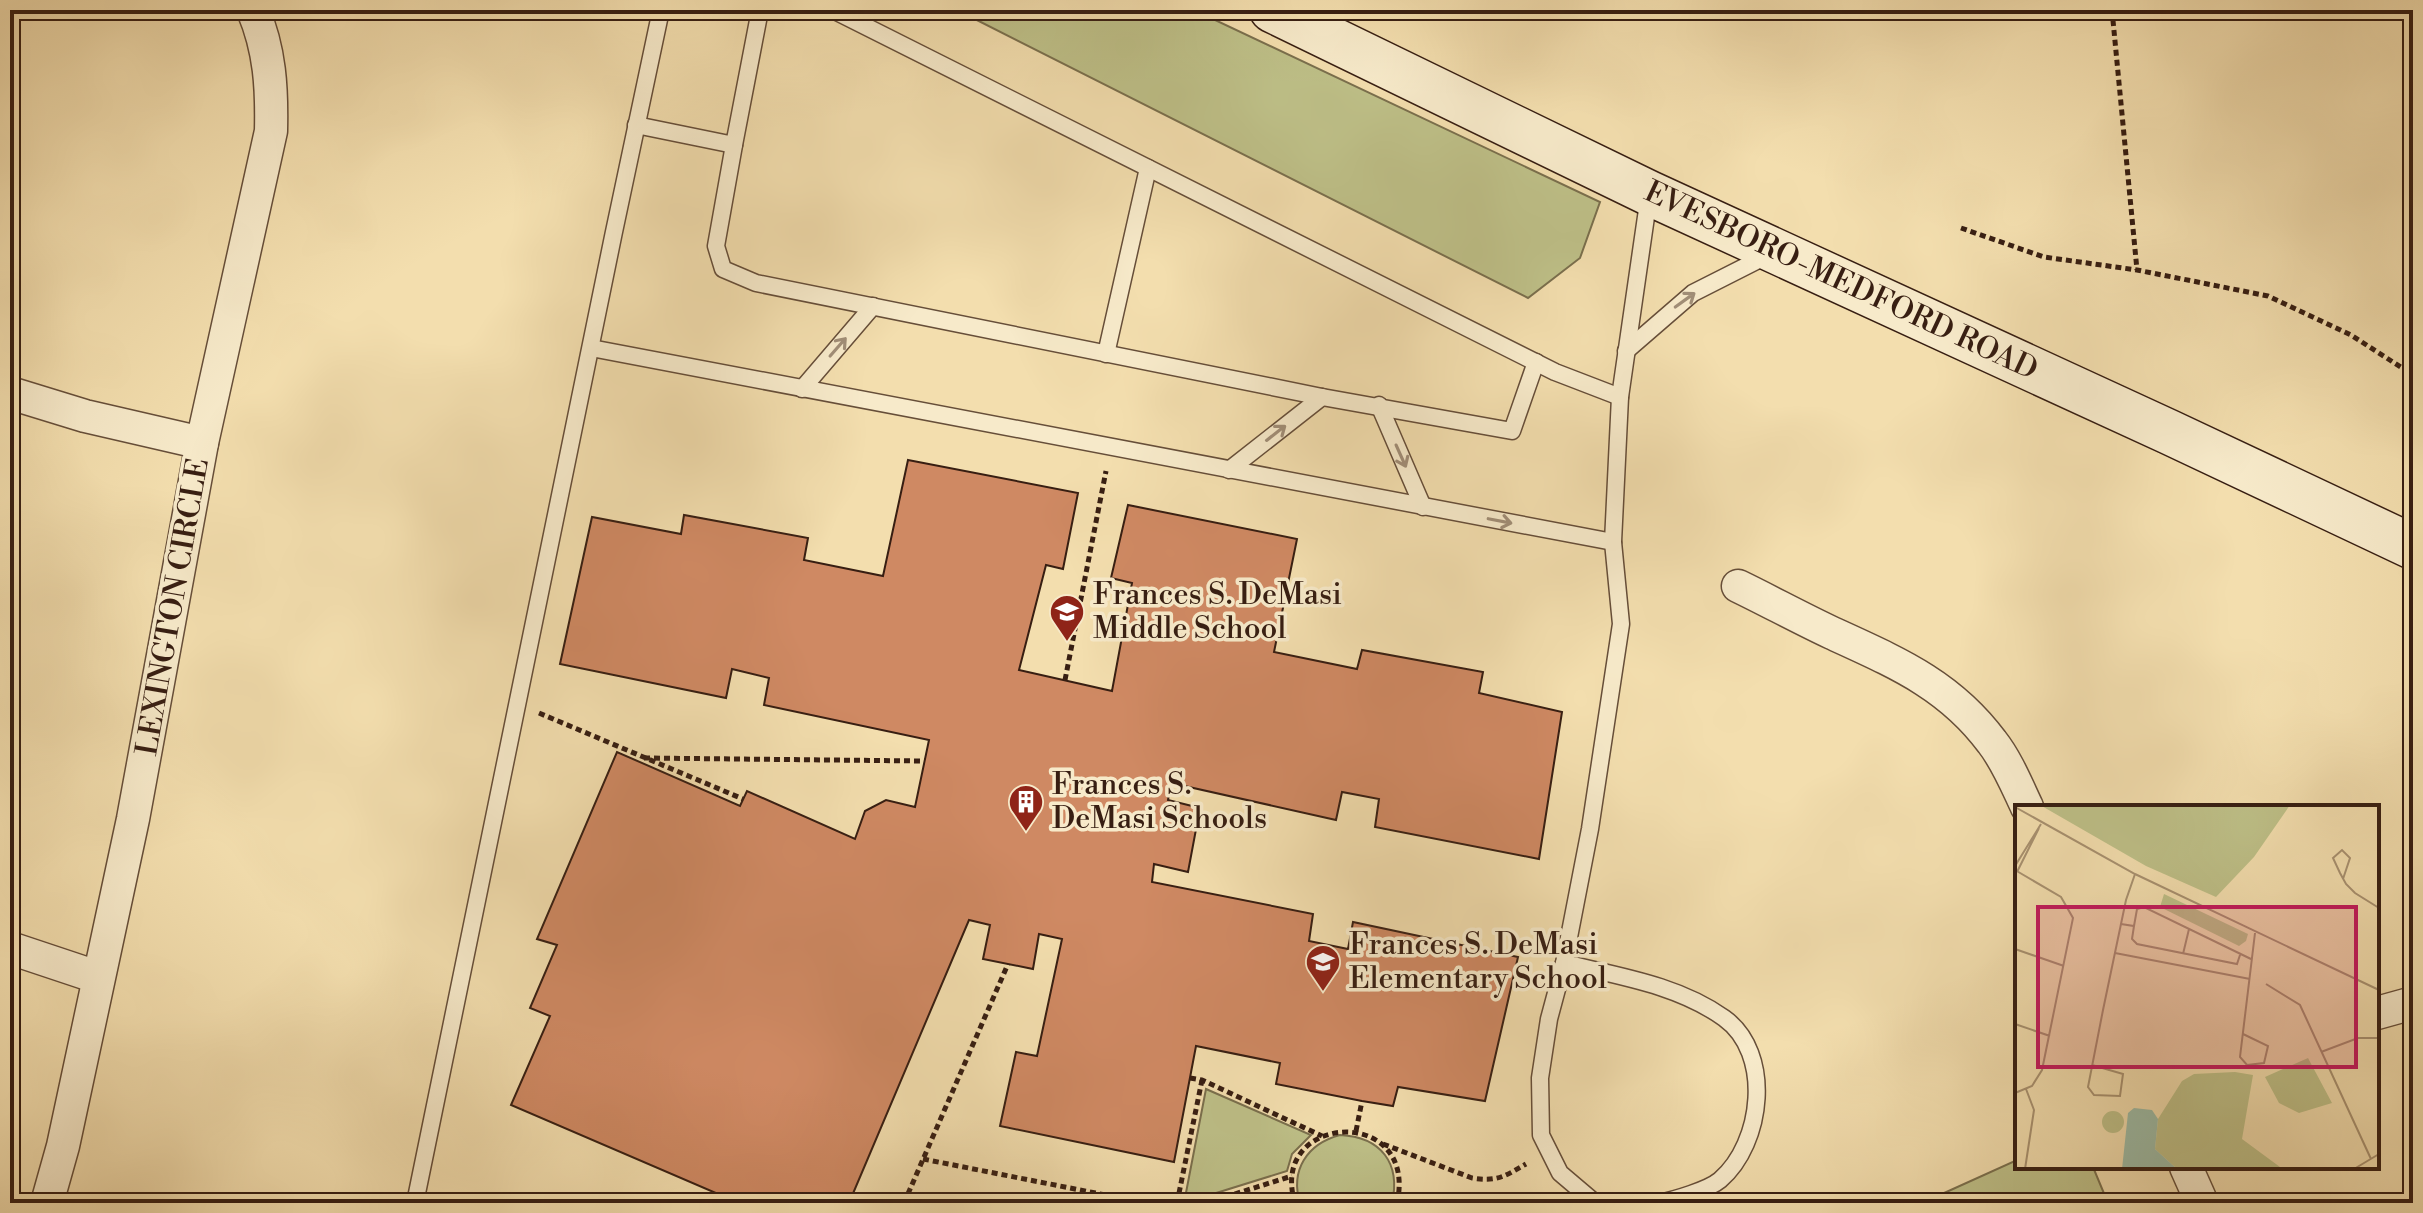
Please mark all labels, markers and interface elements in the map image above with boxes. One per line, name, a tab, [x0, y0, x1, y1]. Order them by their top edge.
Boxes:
street label: EVESBORO-MEDFORD ROAD	[1638, 173, 2044, 389]
one-way arrow	[1673, 291, 1695, 308]
one-way arrow	[829, 338, 847, 358]
one-way arrow	[1265, 425, 1286, 442]
one-way arrow	[1394, 443, 1409, 468]
street label: LEXINGTON CIRCLE	[128, 455, 218, 759]
one-way arrow	[1486, 514, 1512, 529]
place label: Frances S. DeMasi Middle School	[1093, 576, 1342, 648]
school or university icon: Frances S. DeMasi Middle School	[1048, 593, 1086, 643]
place label: Frances S. DeMasi Schools	[1052, 766, 1267, 838]
building icon: Frances S. DeMasi Schools	[1007, 783, 1045, 833]
inset map	[2015, 805, 2379, 1169]
place label: Frances S. DeMasi Elementary School	[1349, 926, 1607, 998]
school or university icon: Frances S. DeMasi Elementary School	[1304, 943, 1342, 993]

